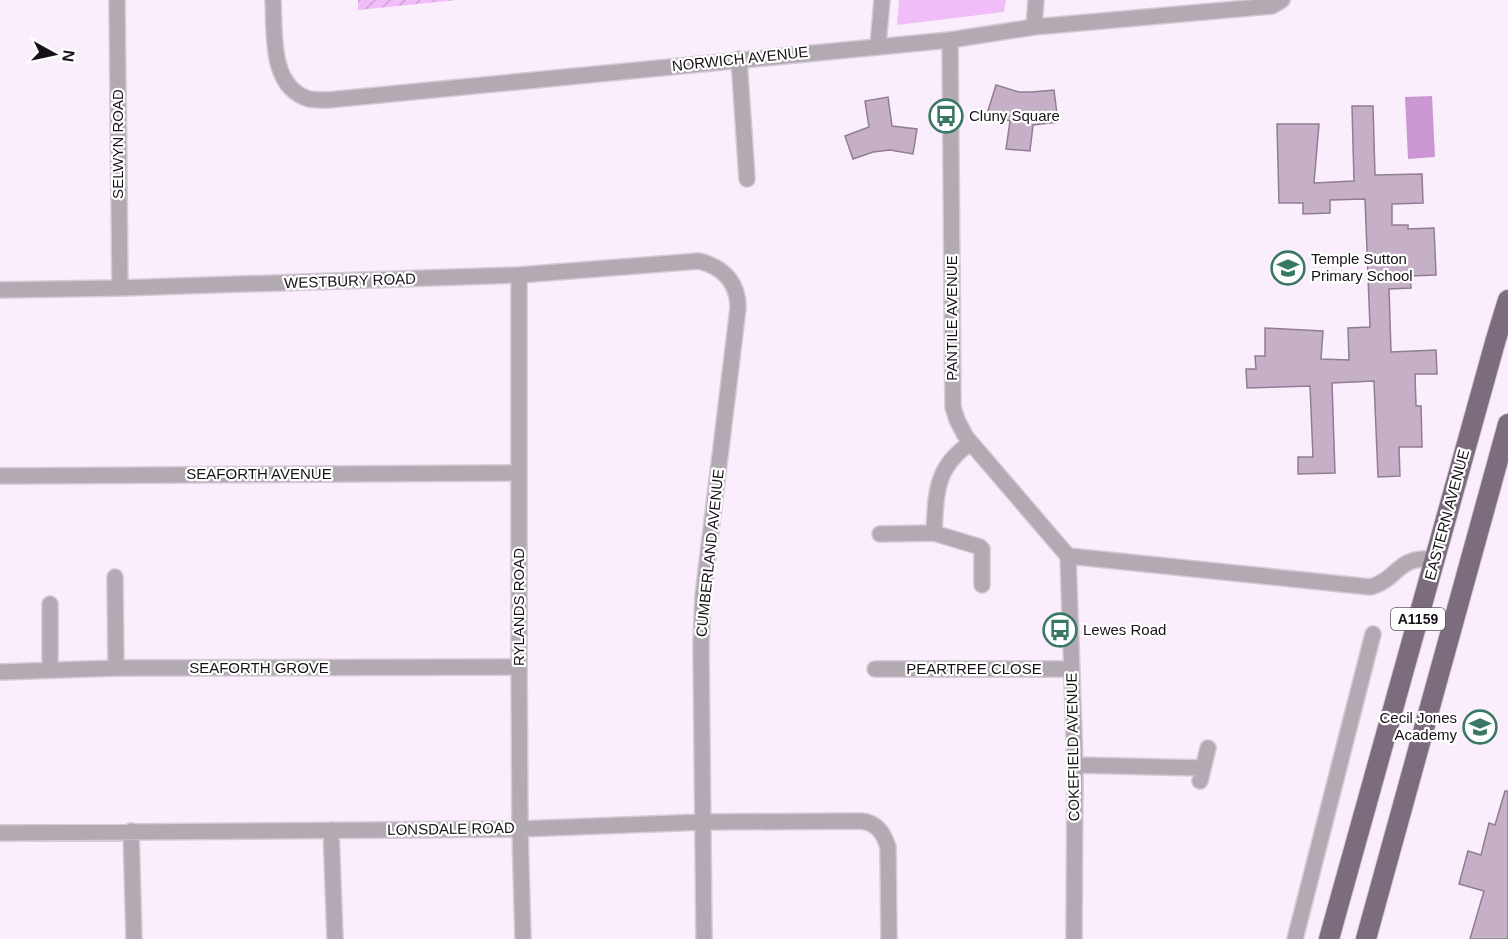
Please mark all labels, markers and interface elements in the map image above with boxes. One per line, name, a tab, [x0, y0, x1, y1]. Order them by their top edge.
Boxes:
north arrow	[24, 24, 84, 84]
street label: NORWICH AVENUE	[671, 43, 809, 74]
text: N	[59, 49, 78, 63]
street label: SELWYN ROAD	[109, 89, 126, 199]
bus stop icon: Cluny Square	[928, 98, 964, 134]
place label: Cluny Square	[969, 107, 1060, 124]
school or university icon: Temple Sutton Primary School	[1270, 250, 1306, 286]
place label: Temple Sutton Primary School	[1311, 250, 1413, 284]
street label: PANTILE AVENUE	[943, 255, 960, 381]
street label: WESTBURY ROAD	[284, 270, 416, 291]
street label: EASTERN AVENUE	[1421, 448, 1472, 582]
street label: SEAFORTH AVENUE	[186, 465, 332, 482]
street label: CUMBERLAND AVENUE	[692, 468, 727, 638]
street label: RYLANDS ROAD	[510, 548, 527, 666]
road number: A1159	[1391, 608, 1445, 630]
bus stop icon: Lewes Road	[1042, 612, 1078, 648]
place label: Lewes Road	[1083, 621, 1166, 638]
street label: SEAFORTH GROVE	[189, 659, 329, 676]
street label: PEARTREE CLOSE	[906, 660, 1042, 677]
street label: COKEFIELD AVENUE	[1063, 672, 1082, 822]
place label: Cecil Jones Academy	[1379, 709, 1457, 743]
school or university icon: Cecil Jones Academy	[1462, 709, 1498, 745]
street label: LONSDALE ROAD	[387, 819, 515, 838]

